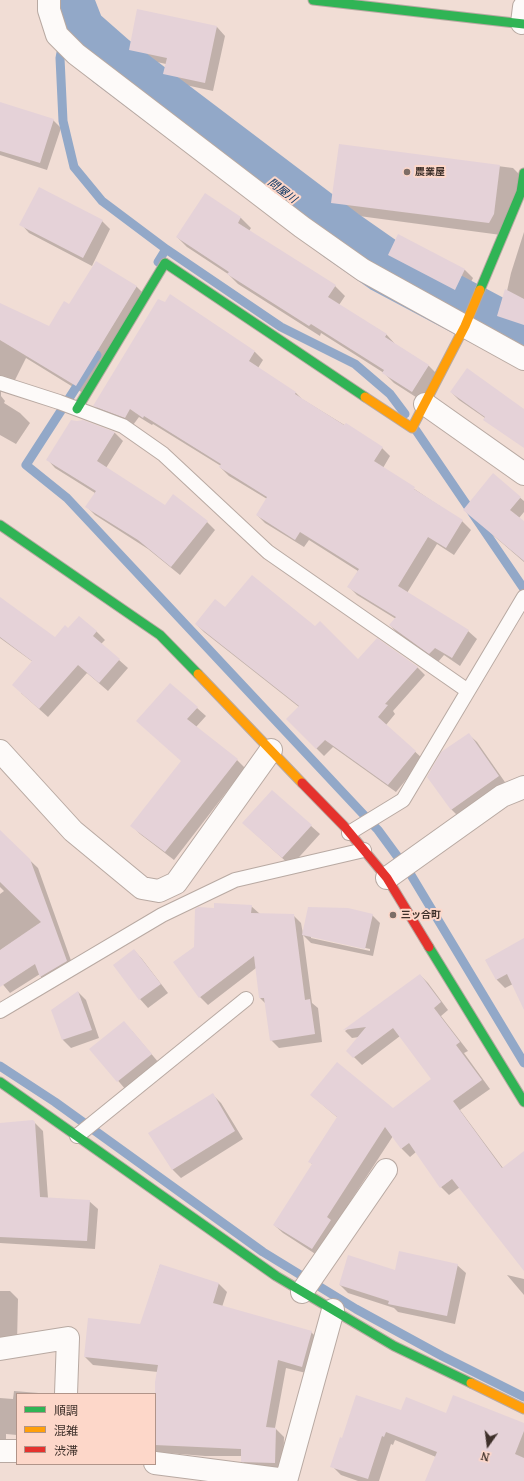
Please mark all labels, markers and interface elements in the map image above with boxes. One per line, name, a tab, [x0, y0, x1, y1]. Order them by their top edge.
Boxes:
place label: 農業屋	[415, 166, 445, 178]
marker: 農業屋	[402, 167, 412, 177]
water label: 問屋川	[265, 176, 299, 206]
place label: 三ッ合町	[401, 909, 441, 921]
marker: 三ッ合町	[388, 910, 398, 920]
legend	[16, 1393, 156, 1465]
text: 順調	[54, 1403, 78, 1418]
text: 混雑	[54, 1423, 78, 1438]
north arrow	[468, 1425, 508, 1465]
text: 渋滞	[54, 1443, 78, 1458]
text: N	[479, 1449, 491, 1464]

